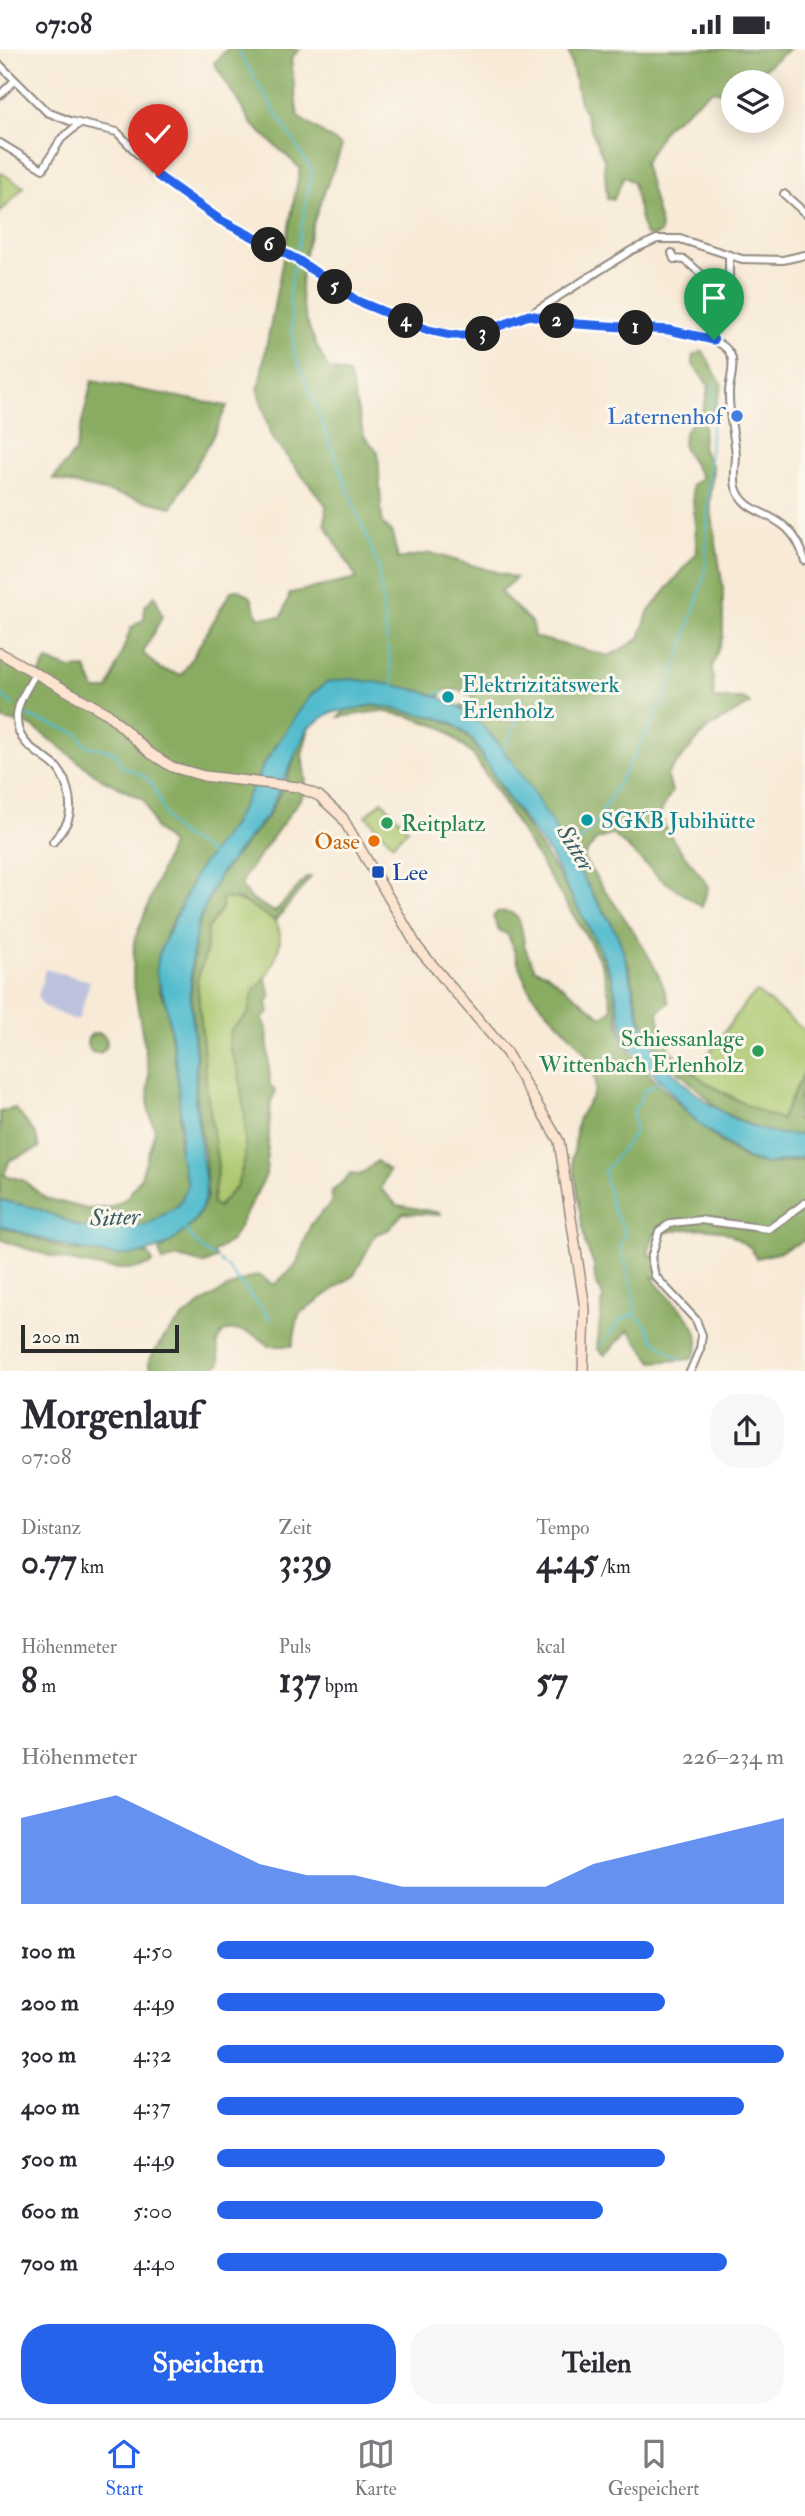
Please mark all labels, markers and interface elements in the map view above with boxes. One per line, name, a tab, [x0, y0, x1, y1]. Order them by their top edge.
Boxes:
text: 07:08	[35, 9, 92, 41]
map controls	[721, 70, 784, 133]
button: layers	[721, 70, 784, 133]
pin	[128, 104, 188, 176]
icon: check	[139, 115, 177, 153]
pin: 6	[252, 227, 286, 263]
text: 6	[264, 232, 273, 256]
pin	[684, 268, 744, 340]
pin: 5	[318, 269, 352, 305]
text: 5	[330, 274, 339, 298]
icon: arrive	[695, 279, 733, 317]
pin: 4	[388, 303, 424, 339]
pin: 2	[540, 303, 574, 339]
text: 4	[400, 308, 411, 332]
text: 2	[552, 308, 561, 332]
pin: 1	[618, 311, 654, 345]
text: 1	[632, 315, 639, 339]
pin: 3	[466, 317, 500, 351]
text: 3	[479, 321, 486, 345]
place label: Laternenhof	[607, 402, 727, 431]
marker: Laternenhof	[729, 408, 745, 424]
place label: Elektrizitätswerk Erlenholz	[462, 670, 619, 725]
marker: Elektrizitätswerk Erlenholz	[440, 689, 456, 705]
place label: SGKB Jubihütte	[601, 806, 756, 835]
place label: Reitplatz	[401, 809, 486, 839]
marker: SGKB Jubihütte	[579, 812, 595, 828]
marker: Reitplatz	[379, 815, 395, 831]
water label: Sitter	[549, 818, 602, 879]
place label: Oase	[314, 827, 360, 856]
marker: Oase	[366, 833, 382, 849]
place label: Lee	[392, 858, 428, 887]
marker: Lee	[370, 864, 386, 880]
place label: Schiessanlage Wittenbach Erlenholz	[538, 1024, 744, 1079]
marker: Schiessanlage Wittenbach Erlenholz	[750, 1043, 766, 1059]
water label: Sitter	[89, 1201, 142, 1234]
scale bar	[21, 1323, 178, 1354]
text: 200 m	[32, 1325, 80, 1349]
text: Morgenlauf	[21, 1392, 201, 1440]
button: share	[710, 1394, 784, 1468]
text: 07:08	[21, 1442, 72, 1471]
text: Distanz	[21, 1516, 81, 1540]
text: Zeit	[279, 1516, 312, 1540]
text: Tempo	[536, 1516, 589, 1540]
text: 0.77	[21, 1540, 77, 1584]
text: 3:39	[279, 1540, 332, 1584]
text: 4:45	[536, 1540, 598, 1584]
text: km	[77, 1555, 104, 1579]
text: /km	[598, 1555, 631, 1579]
text: Höhenmeter	[21, 1635, 117, 1659]
text: Puls	[279, 1635, 311, 1659]
text: kcal	[536, 1635, 565, 1659]
text: 8	[21, 1659, 37, 1703]
text: 137	[279, 1659, 321, 1703]
text: 57	[536, 1659, 568, 1703]
text: m	[37, 1674, 56, 1698]
text: bpm	[321, 1674, 358, 1698]
text: Höhenmeter	[21, 1742, 137, 1771]
text: 226–234 m	[682, 1742, 784, 1771]
text: 100 m	[21, 1936, 75, 1965]
text: 4:50	[133, 1936, 173, 1965]
text: 200 m	[21, 1988, 79, 2017]
text: 4:49	[133, 1988, 175, 2017]
text: 300 m	[21, 2040, 76, 2069]
text: 4:32	[133, 2040, 172, 2069]
text: 400 m	[21, 2092, 80, 2121]
text: 4:37	[133, 2092, 170, 2121]
text: 500 m	[21, 2144, 77, 2173]
text: 4:49	[133, 2144, 175, 2173]
text: 600 m	[21, 2196, 79, 2225]
text: 5:00	[133, 2196, 172, 2225]
text: 700 m	[21, 2248, 78, 2277]
text: 4:40	[133, 2248, 175, 2277]
button: Speichern	[21, 2324, 396, 2404]
button: Teilen	[410, 2324, 784, 2404]
tab: Start	[105, 2435, 143, 2501]
tab: Karte	[354, 2435, 397, 2501]
tab: Gespeichert	[608, 2435, 699, 2501]

